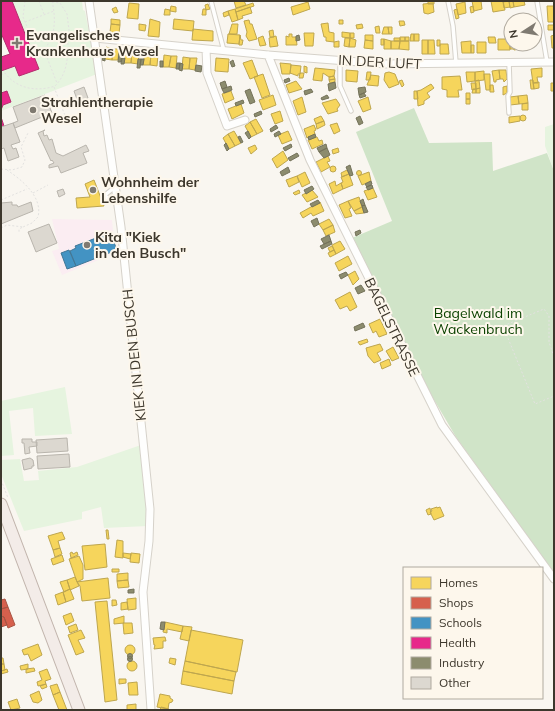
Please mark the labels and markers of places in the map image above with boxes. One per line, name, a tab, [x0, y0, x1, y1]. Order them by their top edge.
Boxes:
place label: Evangelisches Krankenhaus Wesel	[26, 26, 159, 60]
marker: Evangelisches Krankenhaus Wesel	[11, 37, 23, 49]
place label: Strahlentherapie Wesel	[41, 93, 153, 127]
marker: Strahlentherapie Wesel	[28, 105, 38, 115]
place label: Wohnheim der Lebenshilfe	[101, 173, 200, 207]
marker: Wohnheim der Lebenshilfe	[88, 185, 98, 195]
place label: Kita "Kiek in den Busch"	[95, 228, 186, 262]
marker: Kita "Kiek in den Busch"	[82, 240, 92, 250]

